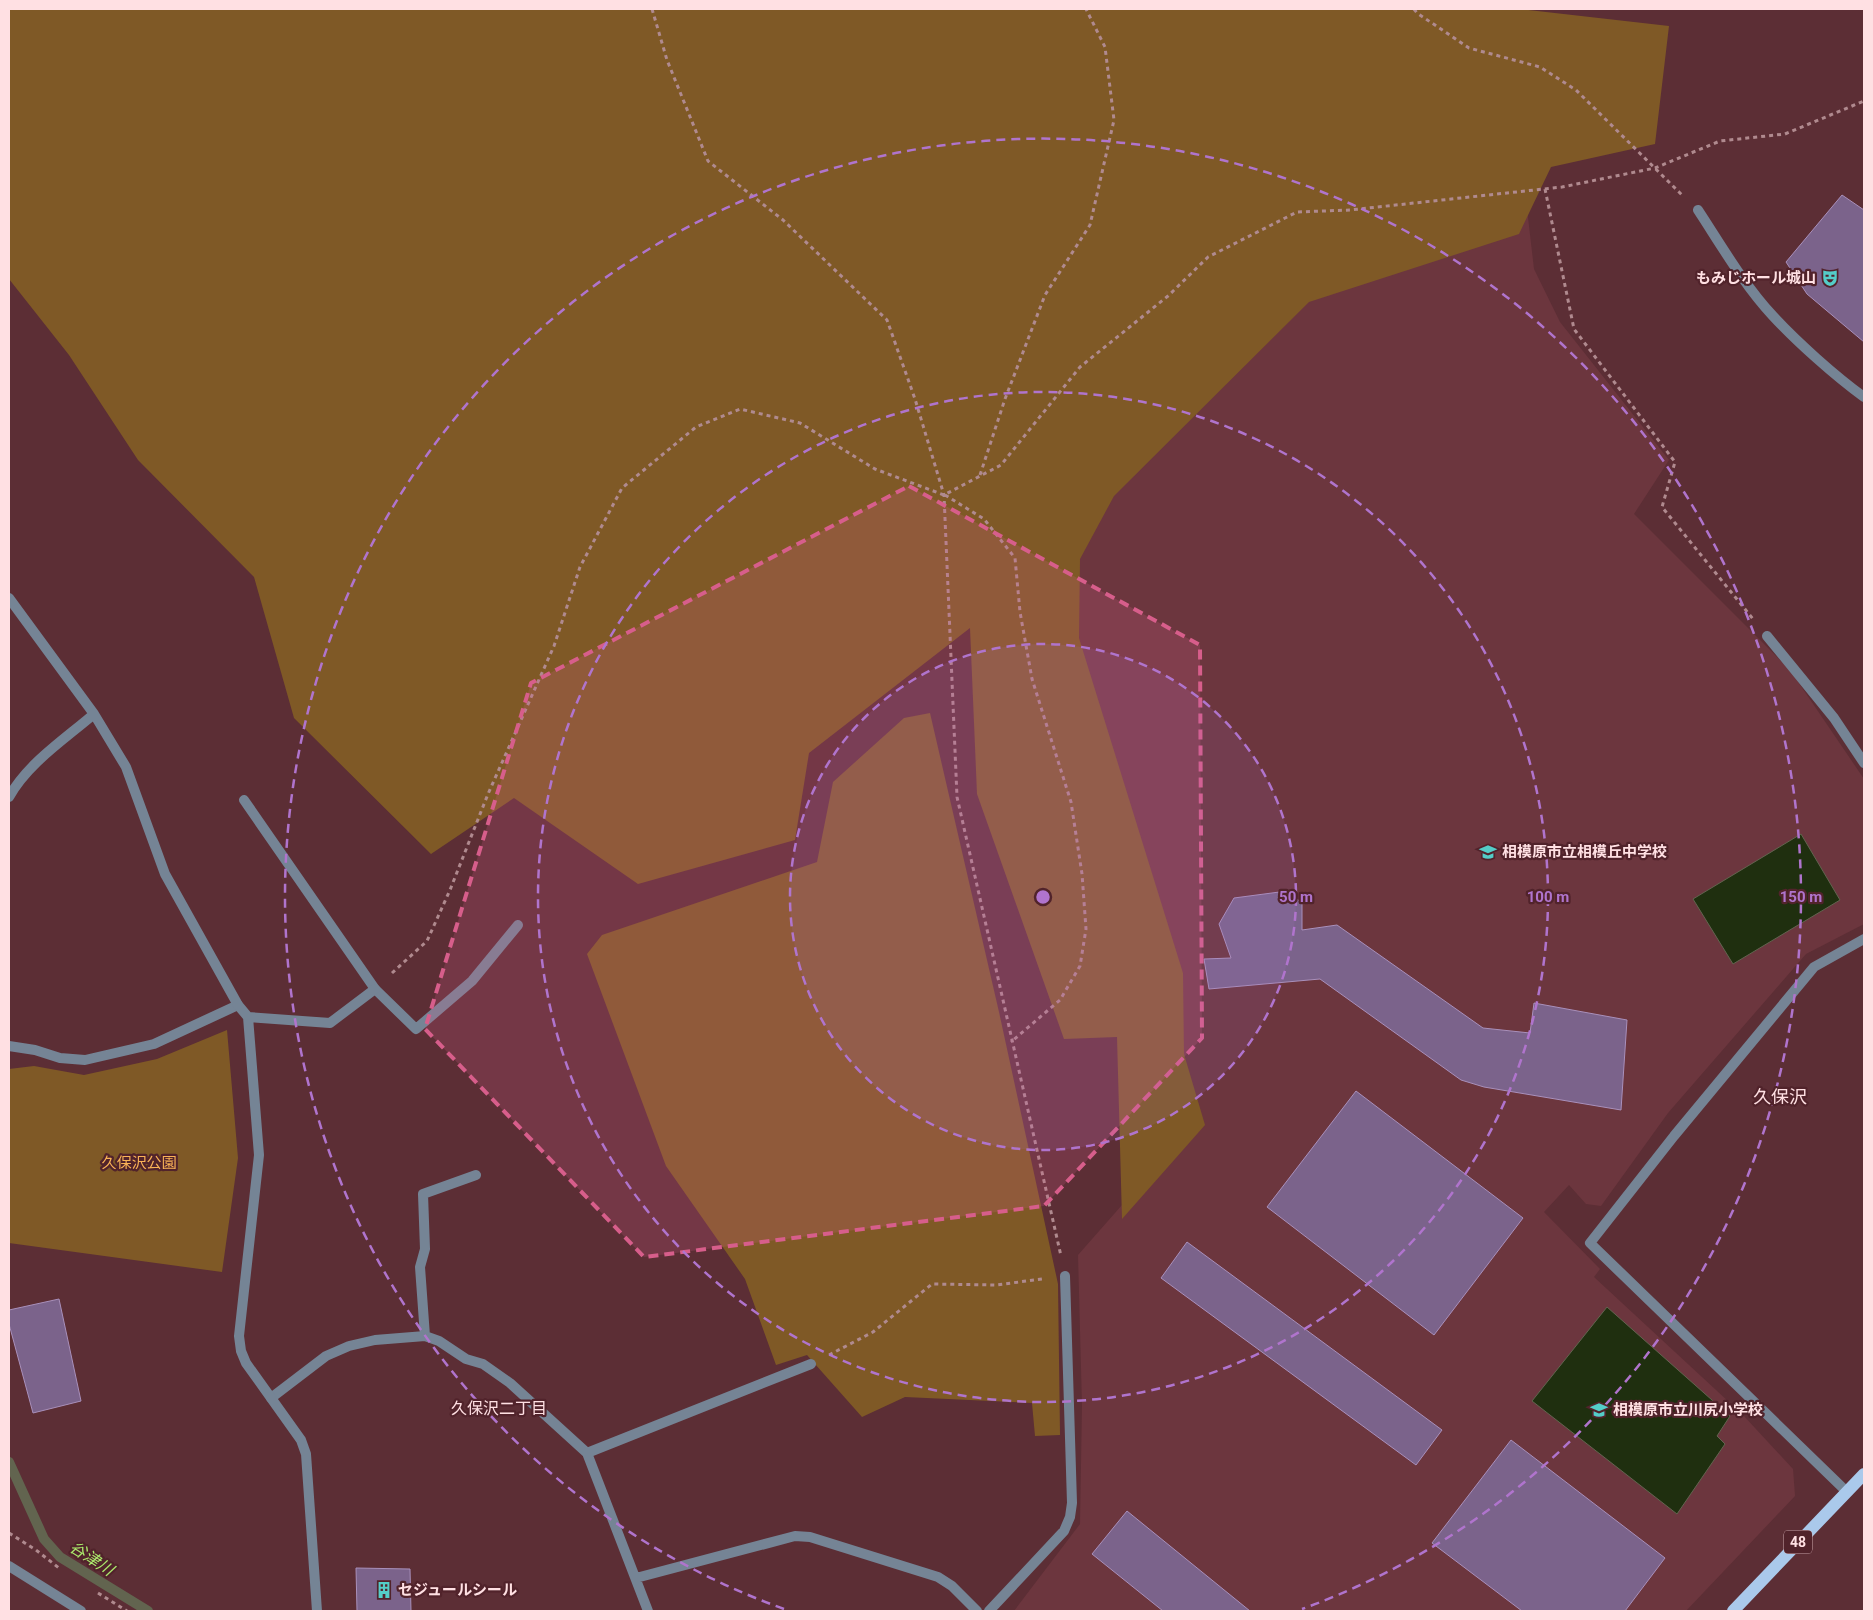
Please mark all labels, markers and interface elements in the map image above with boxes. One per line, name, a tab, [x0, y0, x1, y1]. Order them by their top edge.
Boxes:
theatre icon: もみじホール城山	[1820, 268, 1840, 288]
place label: もみじホール城山	[1696, 269, 1816, 287]
school or university icon: 相模原市立相模丘中学校	[1478, 842, 1498, 862]
place label: 相模原市立相模丘中学校	[1502, 843, 1667, 861]
centre of rings	[1034, 888, 1052, 906]
text: 50 m	[1279, 888, 1313, 906]
text: 100 m	[1527, 888, 1569, 906]
text: 150 m	[1780, 888, 1822, 906]
district label: 久保沢	[1753, 1086, 1807, 1107]
park label: 久保沢公園	[101, 1154, 177, 1172]
district label: 久保沢二丁目	[451, 1399, 547, 1418]
school or university icon: 相模原市立川尻小学校	[1589, 1400, 1609, 1420]
place label: 相模原市立川尻小学校	[1613, 1401, 1763, 1419]
road number: 48	[1784, 1530, 1812, 1554]
water label: 谷津川	[66, 1537, 119, 1581]
building icon: セジュールシール	[374, 1580, 394, 1600]
place label: セジュールシール	[398, 1581, 517, 1599]

